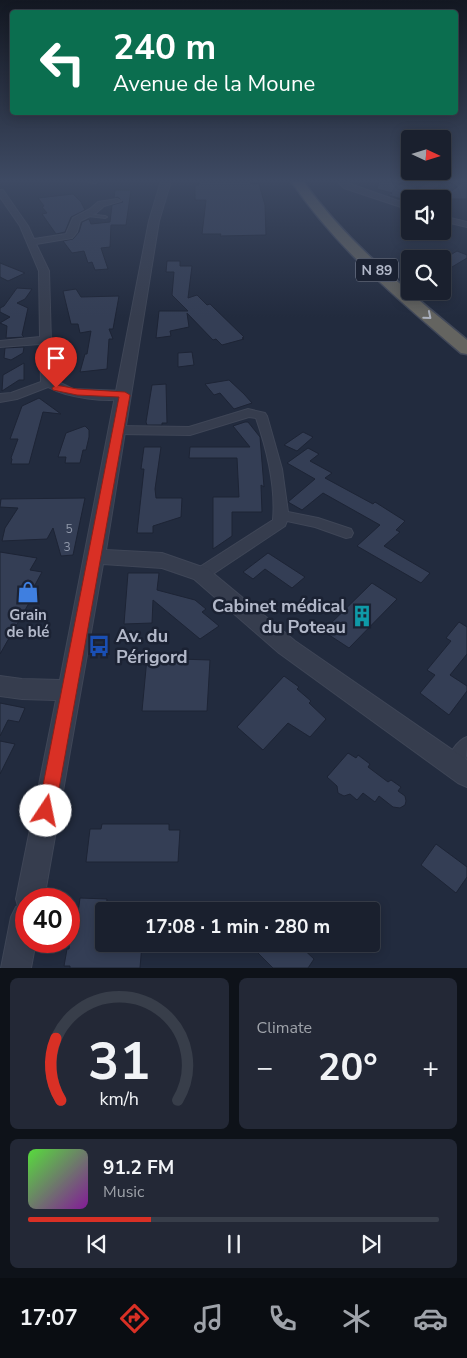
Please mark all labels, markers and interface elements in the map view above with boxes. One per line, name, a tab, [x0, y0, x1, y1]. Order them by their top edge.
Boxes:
text: 240 m	[113, 24, 216, 71]
icon: left	[30, 30, 95, 95]
text: Avenue de la Moune	[113, 69, 315, 99]
north arrow	[401, 130, 451, 180]
map controls	[401, 130, 451, 300]
button: sound	[401, 190, 451, 240]
button: search	[401, 250, 451, 300]
road number: N 89	[356, 258, 398, 282]
one-way arrow	[423, 310, 432, 319]
pin	[35, 337, 77, 388]
icon: arrive	[42, 344, 70, 372]
house number: 5	[65, 521, 73, 537]
house number: 3	[63, 539, 71, 555]
shop icon: Grain de blé	[15, 579, 41, 605]
place label: Cabinet médical du Poteau	[212, 594, 346, 639]
building icon: Cabinet médical du Poteau	[349, 603, 375, 629]
place label: Grain de blé	[6, 605, 50, 642]
place label: Av. du Périgord	[116, 624, 188, 669]
bus stop icon: Av. du Périgord	[86, 633, 112, 659]
position arrow	[19, 784, 71, 836]
speed limit sign: 40	[15, 888, 80, 953]
text: 17:08 · 1 min · 280 m	[145, 914, 330, 940]
text: Climate	[257, 1017, 312, 1039]
text: 31	[88, 1026, 150, 1097]
text: 20°	[318, 1042, 378, 1093]
text: −	[257, 1049, 273, 1087]
text: +	[422, 1049, 439, 1087]
text: km/h	[100, 1087, 139, 1111]
text: 91.2 FM	[103, 1155, 174, 1181]
text: Music	[103, 1181, 144, 1203]
icon: previous	[83, 1230, 111, 1258]
icon: pause	[220, 1230, 248, 1258]
icon: next	[357, 1230, 385, 1258]
icon: directions	[117, 1301, 152, 1336]
icon: music	[191, 1301, 226, 1336]
icon: phone	[265, 1301, 300, 1336]
icon: climate	[339, 1301, 374, 1336]
icon: car	[413, 1301, 448, 1336]
text: 17:07	[19, 1303, 78, 1333]

